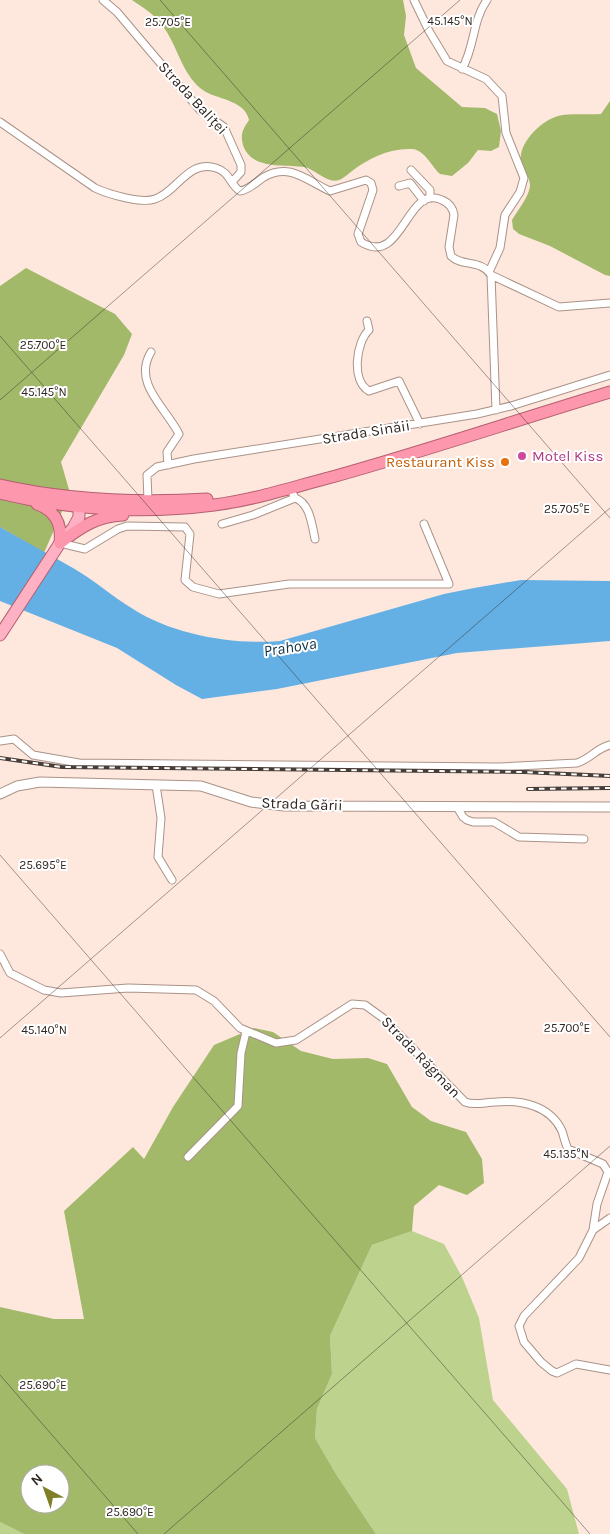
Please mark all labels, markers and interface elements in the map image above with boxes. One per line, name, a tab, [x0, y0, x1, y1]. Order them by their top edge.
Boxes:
text: 45.145°N	[427, 14, 473, 28]
text: 25.705°E	[145, 15, 191, 29]
street label: Strada Baliței	[155, 58, 231, 138]
text: 25.700°E	[20, 338, 66, 352]
text: 45.145°N	[21, 385, 67, 399]
street label: Strada Sinăii	[321, 416, 411, 448]
place label: Motel Kiss	[532, 447, 603, 465]
marker: Motel Kiss	[516, 450, 528, 462]
place label: Restaurant Kiss	[386, 453, 495, 471]
marker: Restaurant Kiss	[499, 456, 511, 468]
text: 25.705°E	[544, 502, 590, 516]
water label: Prahova	[262, 633, 318, 661]
street label: Strada Gării	[261, 794, 343, 814]
text: 25.695°E	[19, 858, 67, 872]
street label: Strada Răgman	[378, 1012, 464, 1102]
text: 25.700°E	[544, 1021, 590, 1035]
text: 45.140°N	[21, 1023, 67, 1037]
text: 45.135°N	[543, 1147, 589, 1161]
text: 25.690°E	[19, 1378, 67, 1392]
north arrow	[20, 1464, 70, 1514]
text: N	[27, 1470, 46, 1489]
text: 25.690°E	[106, 1505, 154, 1519]

